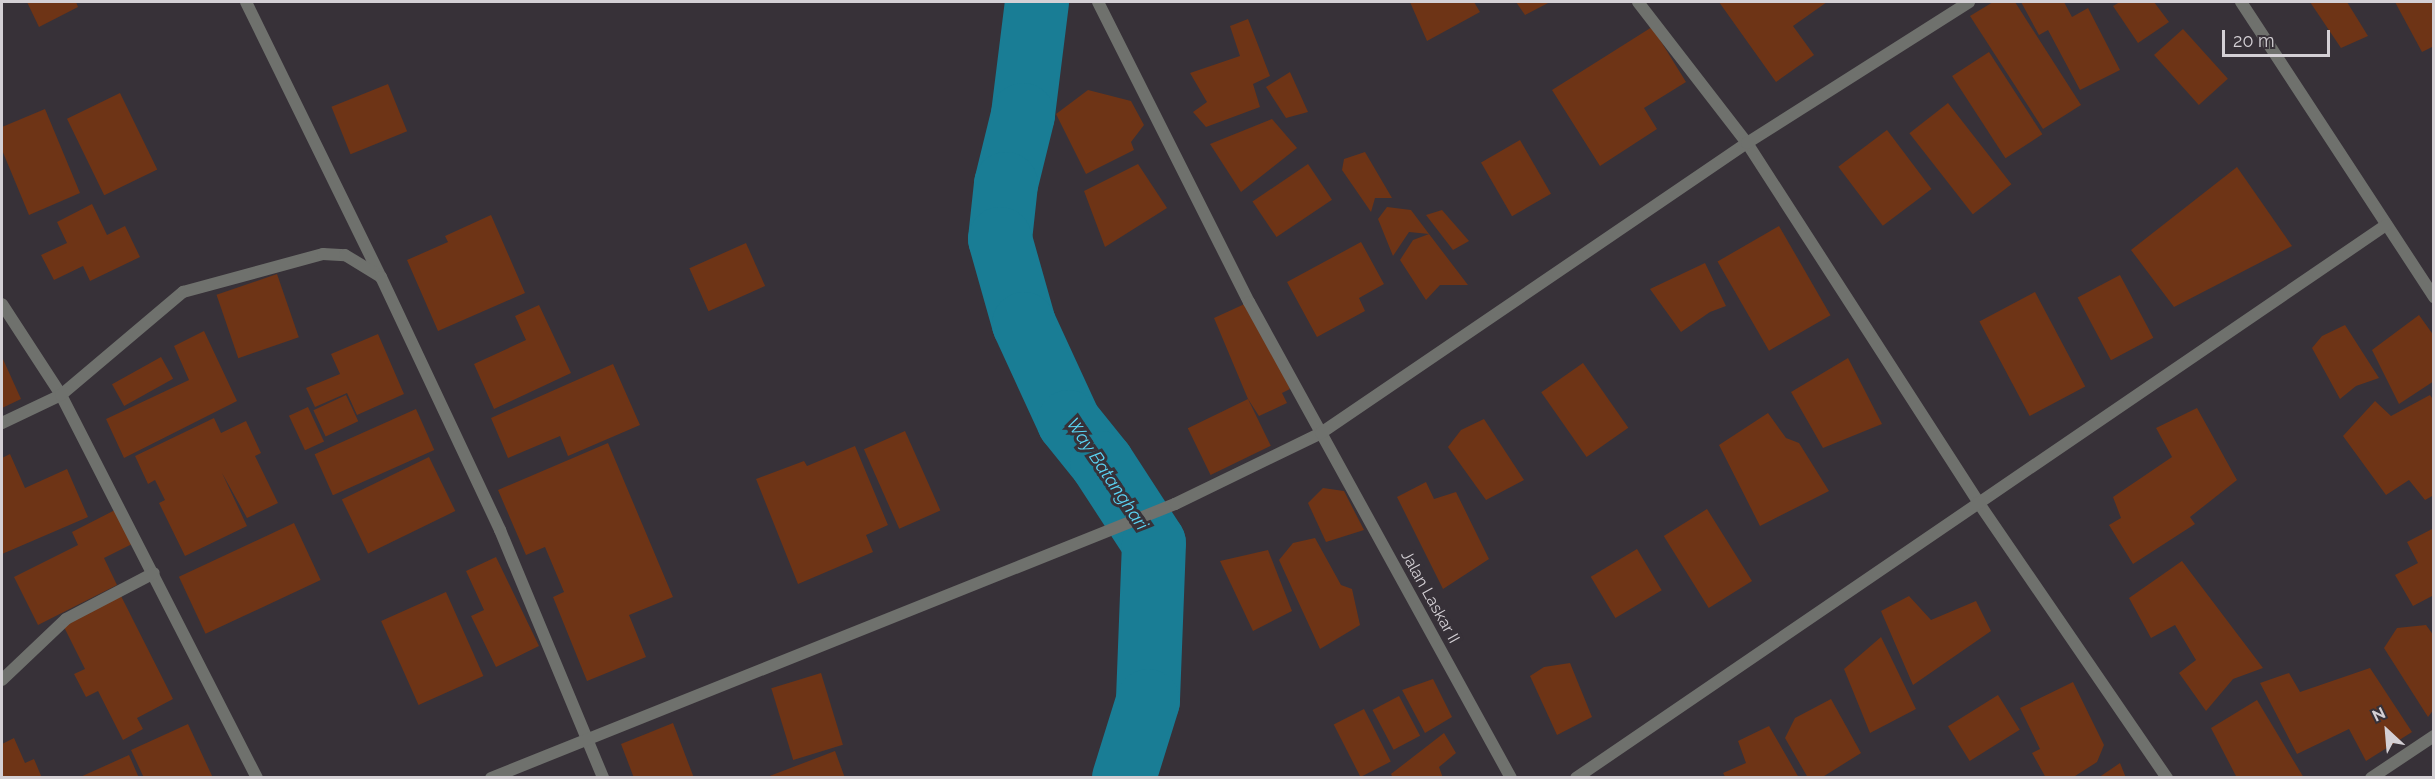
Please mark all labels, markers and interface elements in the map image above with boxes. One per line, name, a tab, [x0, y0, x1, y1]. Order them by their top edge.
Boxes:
scale bar	[2225, 18, 2333, 56]
text: 20 m	[2233, 30, 2275, 51]
water label: Way Batanghari	[1061, 414, 1153, 534]
street label: Jalan Laskar II	[1397, 547, 1463, 647]
north arrow	[2357, 701, 2417, 761]
text: N	[2369, 703, 2389, 726]

